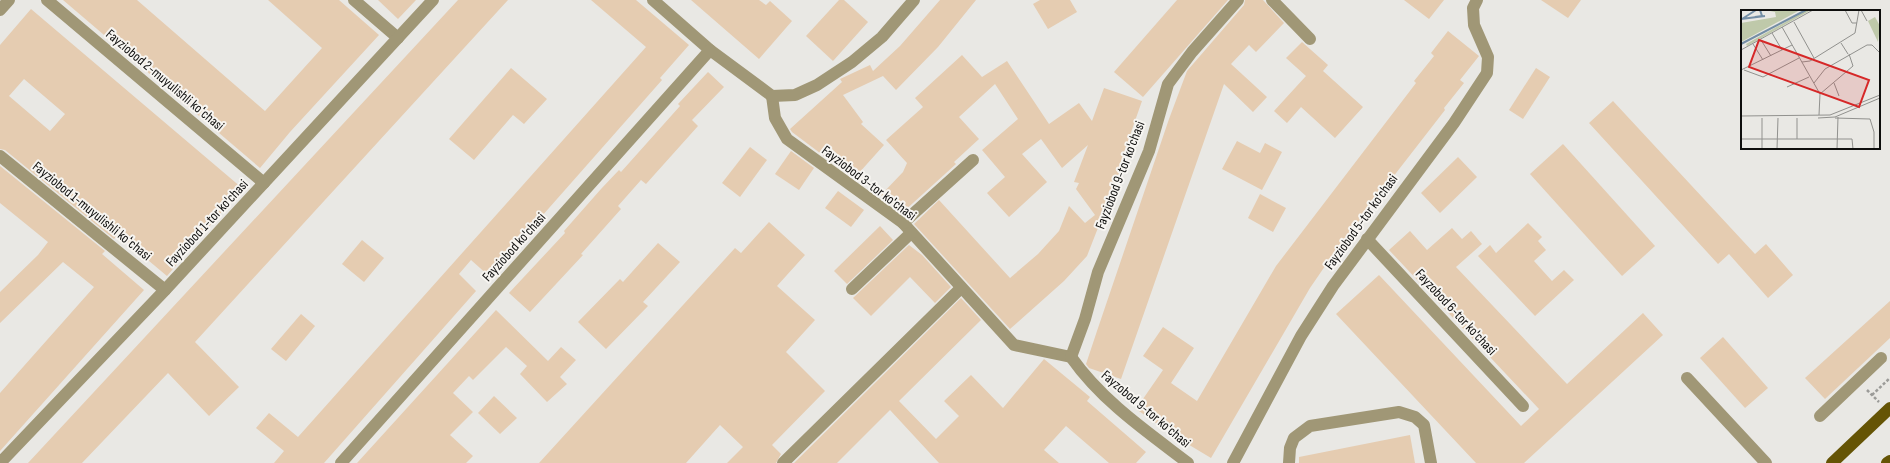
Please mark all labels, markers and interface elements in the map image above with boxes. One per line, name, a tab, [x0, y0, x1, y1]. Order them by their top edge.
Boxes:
inset map	[1741, 10, 1880, 149]
street label: Fayziobod 2-muyulishli koʻchasi	[103, 26, 227, 134]
street label: Fayziobod 9-tor ko'chasi	[1092, 119, 1148, 231]
street label: Fayziobod 3-tor ko'chasi	[818, 142, 920, 224]
street label: Fayziobod 1-muyulishli koʻchasi	[29, 158, 155, 264]
street label: Fayziobod 5-tor ko'chasi	[1321, 171, 1401, 273]
street label: Fayziobod 1-tor ko'chasi	[162, 176, 252, 270]
street label: Fayziobod ko'chasi	[479, 209, 549, 285]
street label: Fayzobod 6-tor ko'chasi	[1412, 265, 1500, 359]
street label: Fayzobod 9-tor ko'chasi	[1098, 367, 1194, 451]

